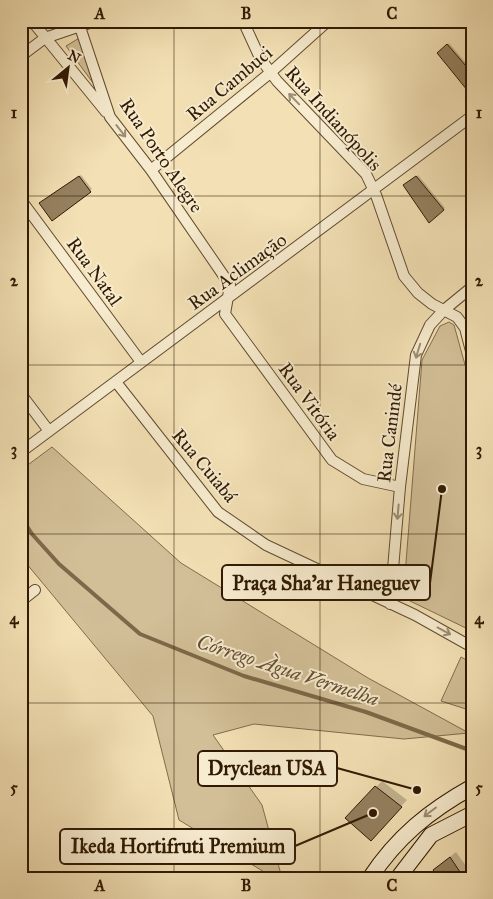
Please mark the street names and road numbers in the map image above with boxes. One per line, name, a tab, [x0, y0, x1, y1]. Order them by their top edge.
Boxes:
street label: Rua Cambuci	[182, 41, 277, 126]
street label: Rua Indianópolis	[281, 61, 387, 176]
street label: Rua Porto Alegre	[114, 94, 208, 217]
street label: Rua Aclimação	[183, 228, 291, 315]
street label: Rua Natal	[62, 233, 128, 311]
street label: Rua Vitória	[274, 358, 346, 445]
street label: Rua Canindé	[372, 382, 407, 484]
street label: Rua Cuiabá	[167, 424, 243, 508]

